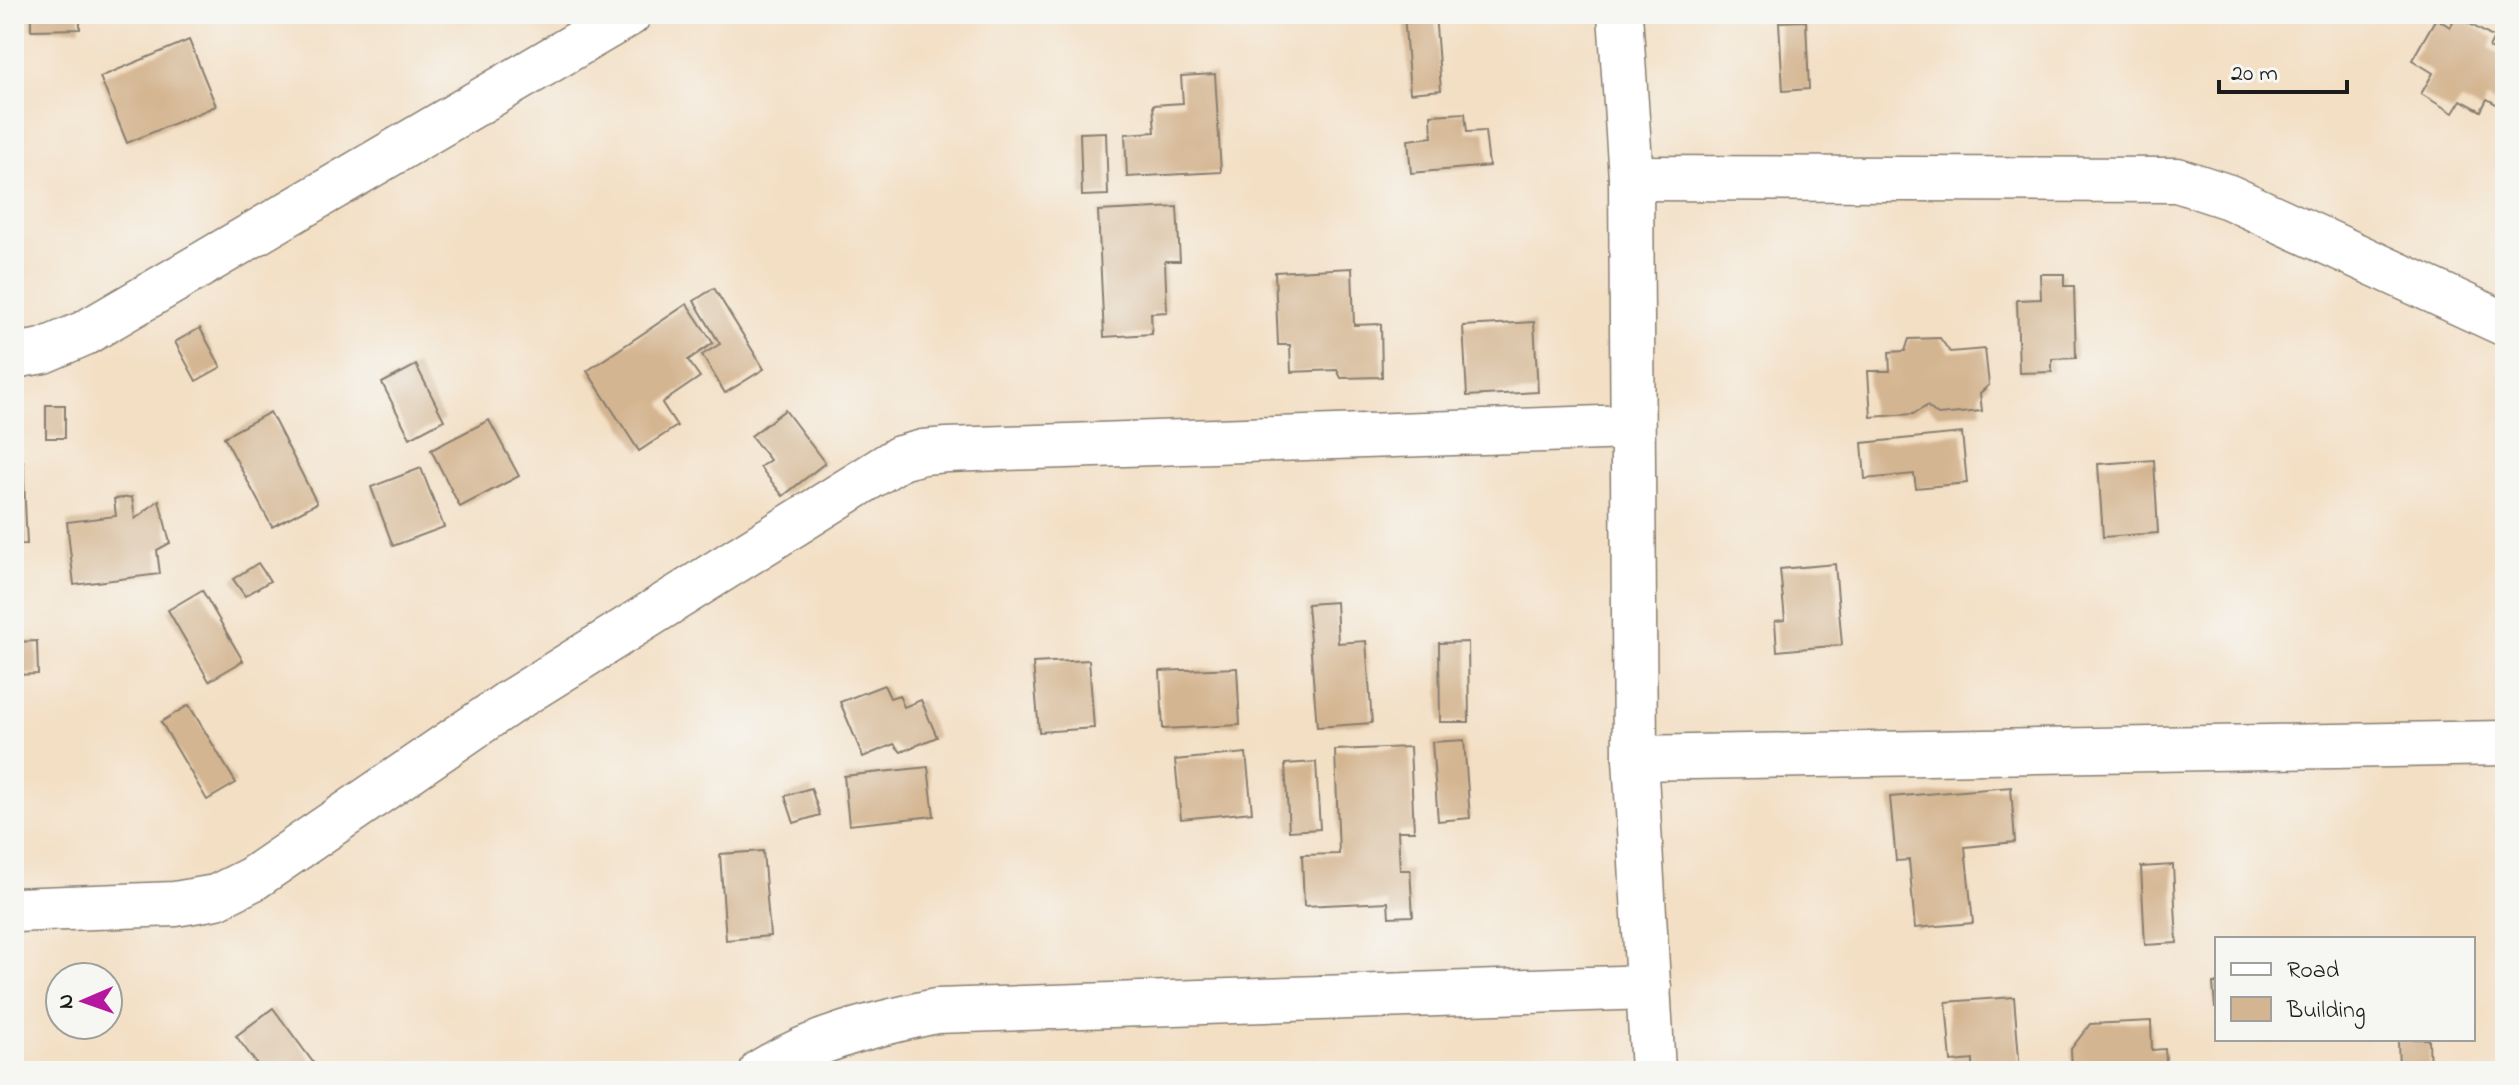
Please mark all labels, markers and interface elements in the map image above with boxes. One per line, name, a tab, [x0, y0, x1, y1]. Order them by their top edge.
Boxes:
scale bar	[2219, 44, 2347, 94]
text: 20 m	[2231, 57, 2278, 92]
legend	[2215, 937, 2475, 1041]
text: Road	[2287, 954, 2340, 989]
north arrow	[44, 961, 124, 1041]
text: N	[51, 994, 83, 1010]
text: Building	[2286, 994, 2366, 1029]

